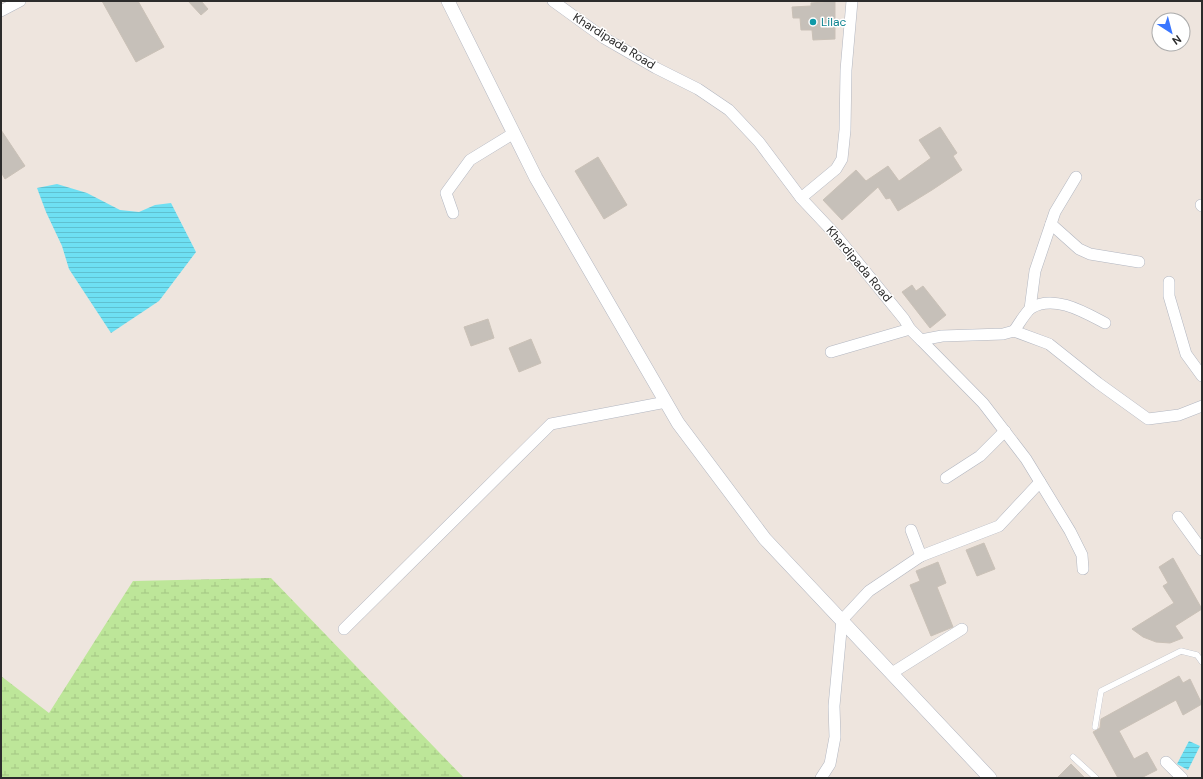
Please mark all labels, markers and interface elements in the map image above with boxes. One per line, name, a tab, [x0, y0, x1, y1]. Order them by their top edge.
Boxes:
street label: Khardipada Road	[570, 9, 658, 73]
north arrow	[1151, 12, 1191, 52]
place label: Lilac	[821, 14, 846, 30]
marker: Lilac	[808, 17, 818, 27]
text: N	[1170, 32, 1184, 48]
street label: Khardipada Road	[823, 223, 895, 305]

